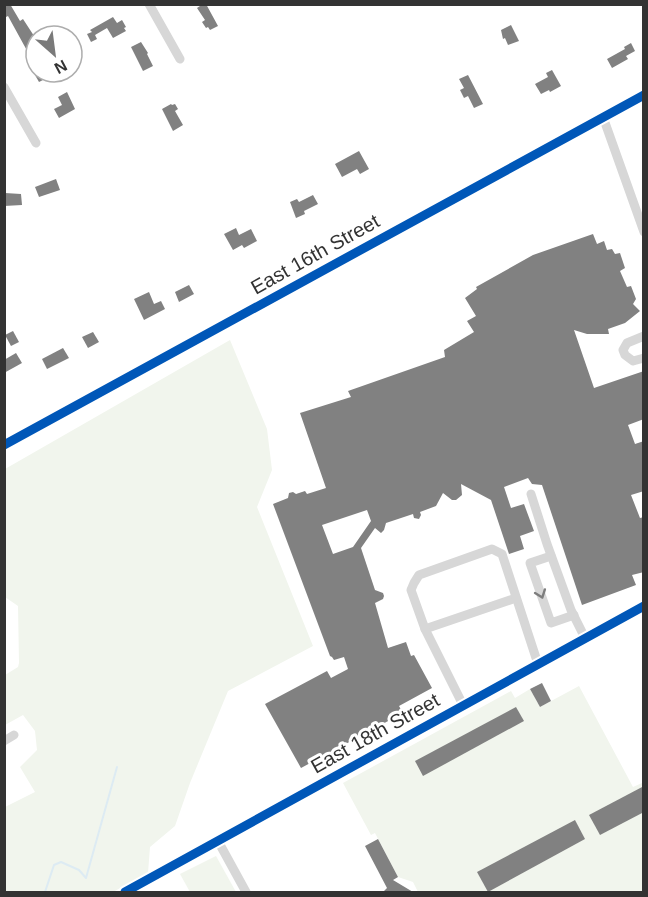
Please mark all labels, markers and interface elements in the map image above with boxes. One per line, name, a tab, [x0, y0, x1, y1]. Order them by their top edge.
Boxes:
north arrow	[24, 24, 84, 84]
text: N	[52, 57, 70, 77]
street label: East 16th Street	[247, 209, 383, 298]
one-way arrow	[534, 588, 547, 599]
street label: East 18th Street	[307, 688, 443, 777]

